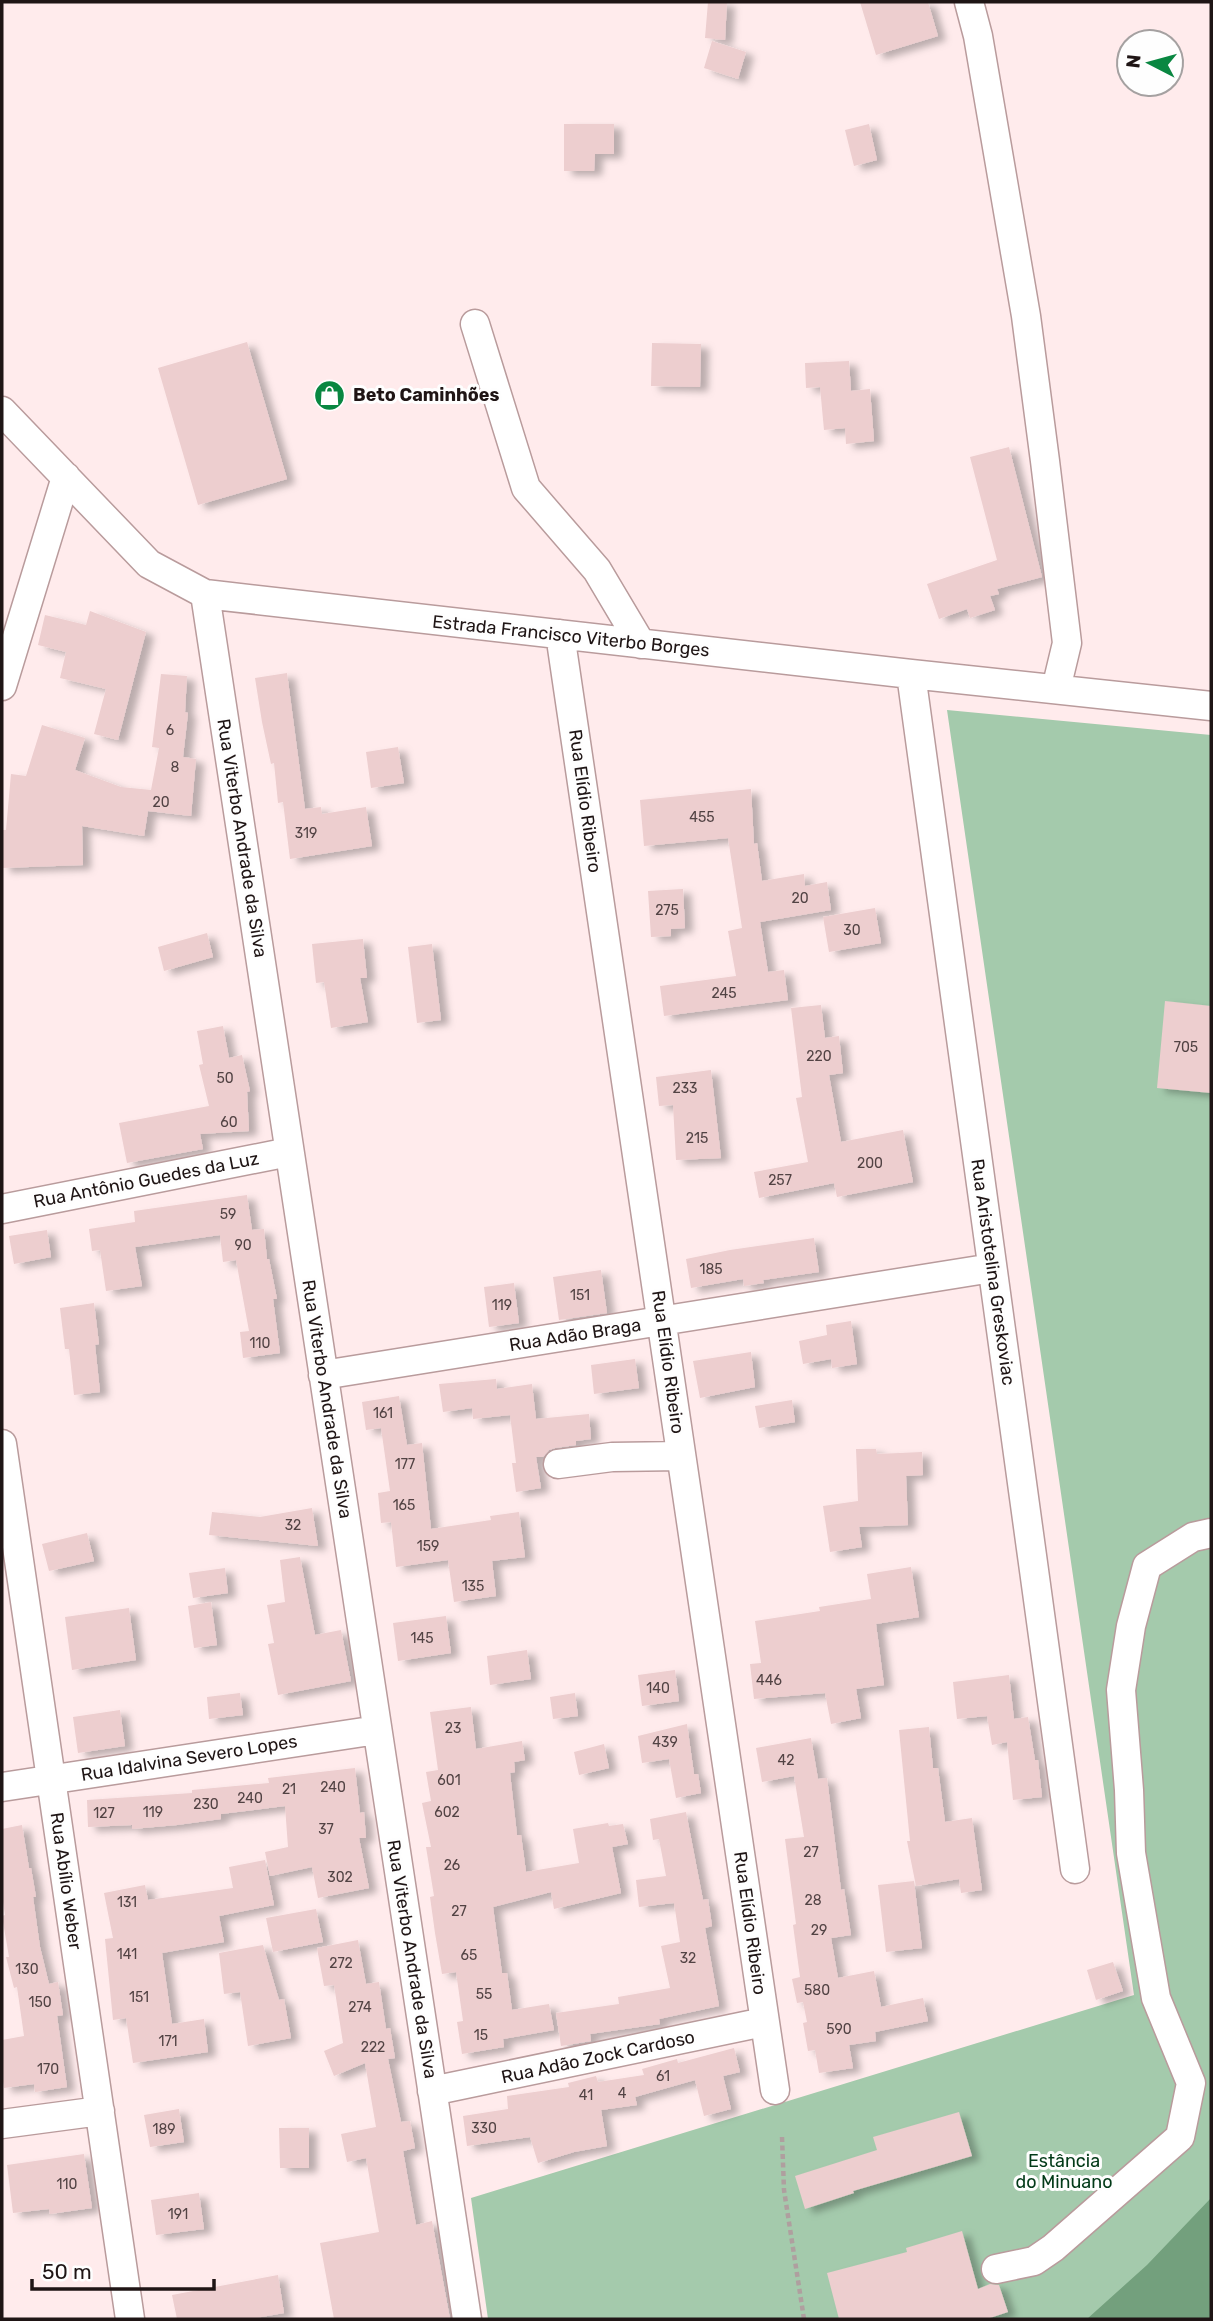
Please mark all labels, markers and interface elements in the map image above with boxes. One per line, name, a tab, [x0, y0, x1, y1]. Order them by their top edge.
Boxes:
north arrow	[1115, 28, 1185, 98]
text: N	[1121, 53, 1146, 69]
shop icon: Beto Caminhões	[313, 378, 347, 412]
place label: Beto Caminhões	[353, 384, 499, 406]
street label: Estrada Francisco Viterbo Borges	[431, 610, 711, 662]
street label: Rua Viterbo Andrade da Silva	[212, 717, 272, 959]
house number: 6	[166, 722, 174, 739]
street label: Rua Elídio Ribeiro	[564, 728, 606, 874]
house number: 8	[171, 759, 180, 776]
house number: 20	[152, 794, 170, 811]
house number: 455	[689, 809, 715, 826]
house number: 319	[295, 825, 317, 842]
house number: 20	[791, 890, 809, 907]
house number: 275	[655, 902, 679, 919]
house number: 30	[843, 922, 861, 939]
house number: 245	[711, 985, 737, 1002]
house number: 705	[1174, 1039, 1198, 1056]
house number: 220	[806, 1048, 832, 1065]
house number: 50	[216, 1070, 234, 1087]
house number: 233	[672, 1080, 698, 1097]
house number: 60	[220, 1114, 238, 1131]
house number: 215	[686, 1130, 708, 1147]
street label: Rua Antônio Guedes da Luz	[31, 1147, 261, 1213]
house number: 200	[857, 1155, 883, 1172]
street label: Rua Aristotelina Greskoviac	[966, 1157, 1020, 1387]
house number: 257	[768, 1172, 792, 1189]
house number: 59	[220, 1206, 236, 1223]
house number: 90	[234, 1237, 252, 1254]
house number: 185	[699, 1261, 723, 1278]
street label: Rua Viterbo Andrade da Silva	[297, 1278, 357, 1520]
house number: 151	[570, 1287, 590, 1304]
street label: Rua Elídio Ribeiro	[647, 1289, 689, 1435]
house number: 119	[492, 1297, 512, 1314]
street label: Rua Adão Braga	[508, 1314, 642, 1356]
house number: 110	[250, 1335, 271, 1352]
house number: 161	[373, 1405, 393, 1422]
house number: 177	[395, 1456, 415, 1473]
house number: 165	[393, 1497, 415, 1514]
house number: 32	[285, 1517, 301, 1534]
house number: 159	[417, 1538, 439, 1555]
house number: 135	[462, 1578, 484, 1595]
house number: 145	[410, 1630, 434, 1647]
house number: 446	[756, 1672, 782, 1689]
house number: 140	[646, 1680, 670, 1697]
house number: 23	[445, 1720, 461, 1737]
street label: Rua Idalvina Severo Lopes	[79, 1730, 299, 1786]
house number: 439	[652, 1734, 678, 1751]
house number: 42	[778, 1752, 794, 1769]
house number: 601	[437, 1772, 461, 1789]
house number: 240	[320, 1779, 346, 1796]
house number: 21	[282, 1781, 296, 1798]
house number: 240	[237, 1790, 263, 1807]
house number: 230	[193, 1796, 219, 1813]
house number: 119	[143, 1804, 163, 1821]
house number: 602	[434, 1804, 460, 1821]
house number: 127	[93, 1805, 115, 1822]
street label: Rua Abílio Weber	[45, 1811, 87, 1951]
house number: 37	[318, 1821, 334, 1838]
street label: Rua Viterbo Andrade da Silva	[382, 1838, 442, 2080]
house number: 27	[803, 1844, 819, 1861]
street label: Rua Elídio Ribeiro	[729, 1850, 771, 1996]
house number: 26	[444, 1857, 460, 1874]
house number: 302	[327, 1869, 353, 1886]
house number: 28	[804, 1892, 822, 1909]
house number: 131	[117, 1894, 137, 1911]
house number: 27	[451, 1903, 467, 1920]
house number: 29	[811, 1922, 827, 1939]
house number: 141	[117, 1946, 137, 1963]
house number: 65	[461, 1947, 477, 1964]
house number: 32	[680, 1950, 696, 1967]
house number: 272	[329, 1955, 353, 1972]
house number: 130	[15, 1961, 39, 1978]
house number: 580	[804, 1982, 830, 1999]
house number: 55	[476, 1986, 492, 2003]
house number: 151	[129, 1989, 149, 2006]
house number: 150	[28, 1994, 52, 2011]
house number: 274	[348, 1999, 372, 2016]
house number: 590	[826, 2021, 852, 2038]
street label: Rua Adão Zock Cardoso	[499, 2026, 697, 2088]
house number: 15	[474, 2027, 488, 2044]
house number: 171	[158, 2033, 178, 2050]
house number: 222	[361, 2039, 385, 2056]
house number: 170	[37, 2061, 59, 2078]
house number: 61	[656, 2068, 670, 2085]
house number: 4	[618, 2085, 627, 2102]
house number: 41	[579, 2087, 593, 2104]
house number: 330	[471, 2120, 497, 2137]
house number: 189	[152, 2121, 176, 2138]
park label: Estância do Minuano	[1015, 2150, 1113, 2193]
house number: 110	[57, 2176, 78, 2193]
house number: 191	[168, 2206, 188, 2223]
scale bar	[32, 2248, 214, 2292]
text: 50 m	[42, 2259, 92, 2284]

